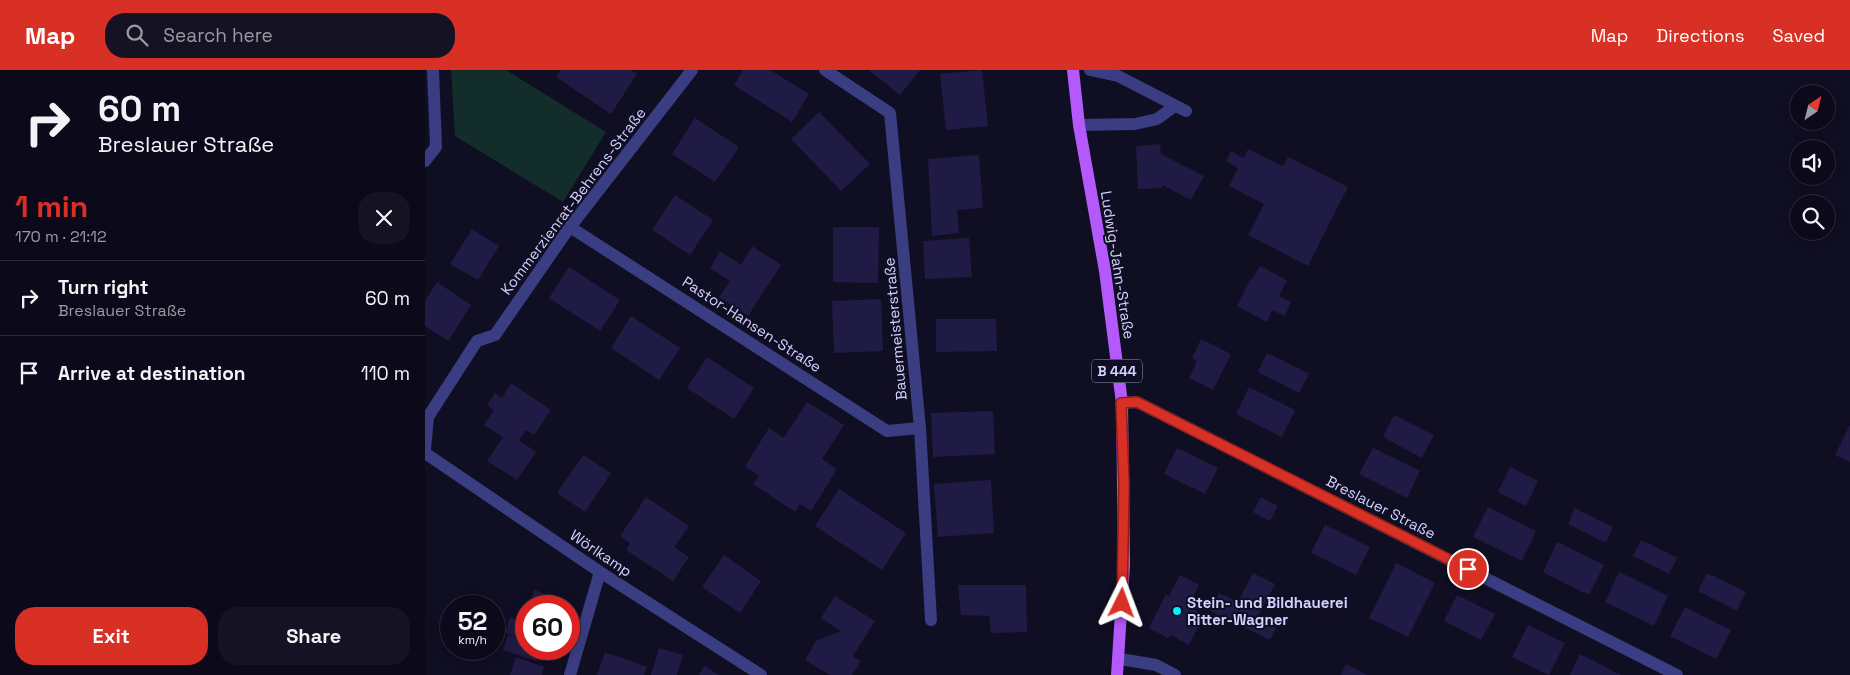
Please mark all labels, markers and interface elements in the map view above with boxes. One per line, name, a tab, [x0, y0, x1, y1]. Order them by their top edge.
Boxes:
search box	[105, 13, 455, 58]
text: Map	[25, 20, 75, 51]
icon: search	[123, 21, 151, 49]
text: Search here	[163, 23, 273, 48]
text: Map	[1591, 24, 1628, 47]
text: Directions	[1656, 24, 1745, 47]
text: Saved	[1773, 24, 1825, 47]
north arrow	[1790, 85, 1835, 130]
map controls	[1790, 85, 1835, 240]
text: 60 m	[98, 87, 181, 131]
icon: right	[15, 90, 80, 155]
street label: Kommerzienrat-Behrens-Straße	[496, 103, 650, 298]
text: Breslauer Straße	[98, 130, 274, 158]
button: sound	[1790, 140, 1835, 185]
text: 1 min	[15, 187, 88, 226]
street label: Ludwig-Jahn-Straße	[1097, 189, 1139, 341]
button: close	[358, 192, 410, 244]
button: search	[1790, 195, 1835, 240]
text: 170 m · 21:12	[15, 226, 107, 247]
street label: Bauermeisterstraße	[879, 257, 911, 401]
street label: Pastor-Hansen-Straße	[679, 272, 825, 376]
text: Turn right	[58, 275, 148, 300]
icon: right	[15, 284, 43, 312]
text: 60 m	[365, 286, 410, 311]
text: Breslauer Straße	[58, 300, 186, 321]
icon: arrive	[15, 359, 43, 387]
road number: B 444	[1092, 360, 1142, 382]
text: Arrive at destination	[58, 361, 246, 386]
text: 110 m	[361, 361, 410, 386]
street label: Breslauer Straße	[1323, 471, 1439, 543]
street label: Wörlkamp	[566, 525, 636, 581]
pin	[1447, 548, 1489, 590]
icon: arrive	[1454, 555, 1482, 583]
position arrow	[1095, 576, 1147, 628]
place label: Stein- und Bildhauerei Ritter-Wagner	[1187, 593, 1348, 629]
speed limit sign: 60	[515, 595, 580, 660]
text: 52	[458, 605, 487, 637]
marker: Stein- und Bildhauerei Ritter-Wagner	[1171, 605, 1183, 617]
button: Exit	[15, 607, 208, 665]
button: Share	[218, 607, 410, 665]
text: km/h	[458, 632, 487, 648]

